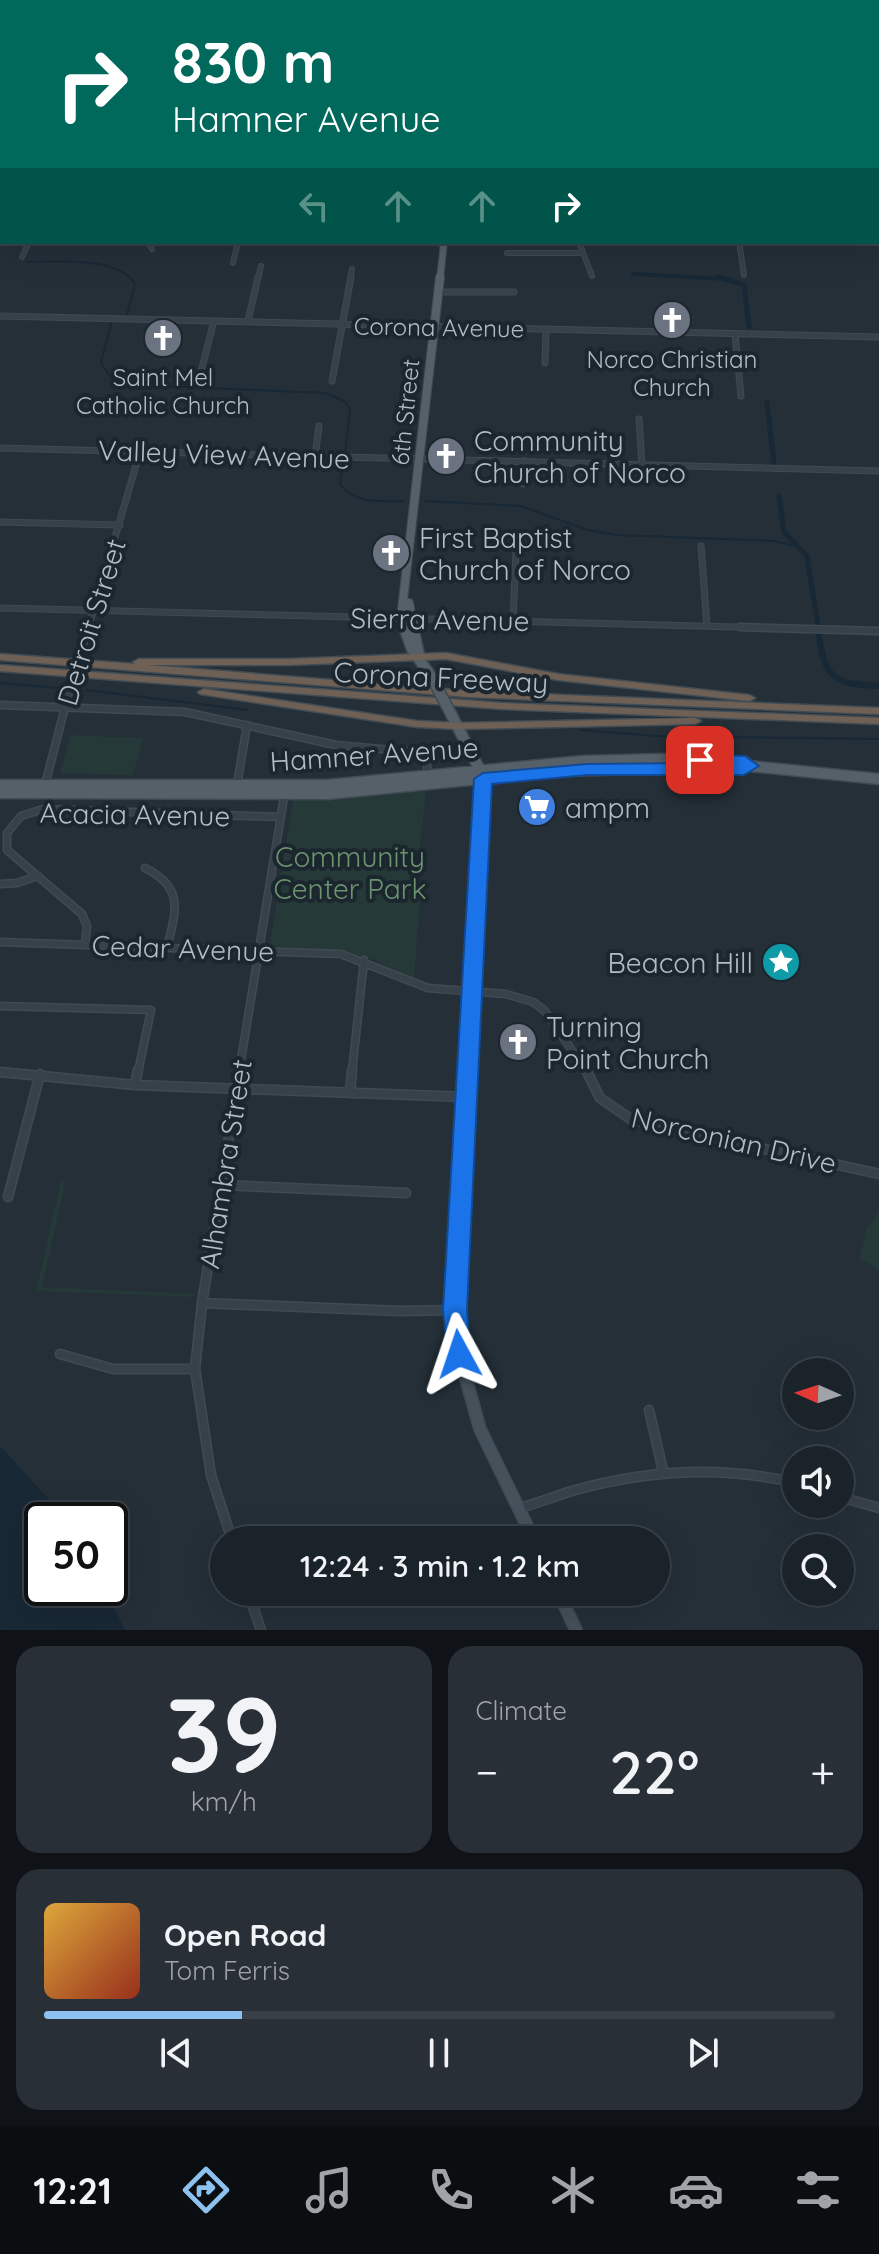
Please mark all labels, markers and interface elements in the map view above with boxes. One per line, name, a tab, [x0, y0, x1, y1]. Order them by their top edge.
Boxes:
text: 830 m	[172, 27, 334, 97]
icon: right	[40, 32, 144, 136]
text: Hamner Avenue	[172, 96, 441, 141]
icon: left	[292, 184, 336, 228]
icon: ahead	[376, 184, 420, 228]
icon: ahead	[460, 184, 504, 228]
icon: right	[544, 184, 588, 228]
church icon: Norco Christian Church	[651, 299, 693, 341]
street label: Corona Avenue	[354, 311, 524, 343]
church icon: Saint Mel Catholic Church	[142, 317, 184, 359]
place label: Norco Christian Church	[587, 344, 757, 402]
street label: 6th Street	[384, 357, 426, 467]
place label: Saint Mel Catholic Church	[76, 362, 250, 420]
place label: Community Church of Norco	[474, 423, 686, 490]
street label: Valley View Avenue	[97, 432, 351, 476]
church icon: Community Church of Norco	[425, 435, 467, 477]
place label: First Baptist Church of Norco	[419, 520, 631, 587]
church icon: First Baptist Church of Norco	[370, 532, 412, 574]
street label: Detroit Street	[49, 534, 133, 710]
street label: Sierra Avenue	[350, 600, 530, 638]
street label: Corona Freeway	[333, 654, 549, 700]
pin	[666, 726, 734, 794]
street label: Hamner Avenue	[269, 729, 479, 779]
icon: arrive	[678, 738, 722, 782]
supermarket icon: ampm	[516, 786, 558, 828]
place label: ampm	[565, 790, 650, 825]
street label: Acacia Avenue	[39, 795, 231, 833]
park label: Community Center Park	[273, 839, 427, 906]
street label: Cedar Avenue	[91, 927, 275, 969]
place icon: Beacon Hill	[760, 941, 802, 983]
place label: Beacon Hill	[608, 945, 753, 980]
place label: Turning Point Church	[546, 1009, 709, 1076]
church icon: Turning Point Church	[497, 1021, 539, 1063]
street label: Alhambra Street	[191, 1057, 259, 1271]
street label: Norconian Drive	[628, 1099, 840, 1181]
position arrow	[417, 1312, 501, 1396]
north arrow	[782, 1358, 854, 1430]
map controls	[782, 1358, 854, 1606]
button: sound	[782, 1446, 854, 1518]
speed limit sign: 50	[24, 1502, 128, 1606]
button: search	[782, 1534, 854, 1606]
text: 12:24 · 3 min · 1.2 km	[300, 1547, 580, 1585]
text: 39	[166, 1668, 281, 1798]
text: Climate	[476, 1694, 567, 1727]
text: 22°	[609, 1734, 699, 1809]
text: −	[476, 1744, 498, 1799]
text: +	[810, 1744, 835, 1799]
text: km/h	[191, 1785, 257, 1818]
text: Open Road	[164, 1916, 326, 1954]
text: Tom Ferris	[164, 1954, 290, 1987]
icon: previous	[154, 2031, 198, 2075]
icon: pause	[417, 2031, 461, 2075]
icon: next	[681, 2031, 725, 2075]
icon: directions	[178, 2162, 234, 2218]
icon: music	[301, 2162, 357, 2218]
icon: phone	[423, 2162, 479, 2218]
icon: climate	[545, 2162, 601, 2218]
icon: car	[668, 2162, 724, 2218]
icon: filters	[790, 2162, 846, 2218]
text: 12:21	[33, 2168, 112, 2213]

